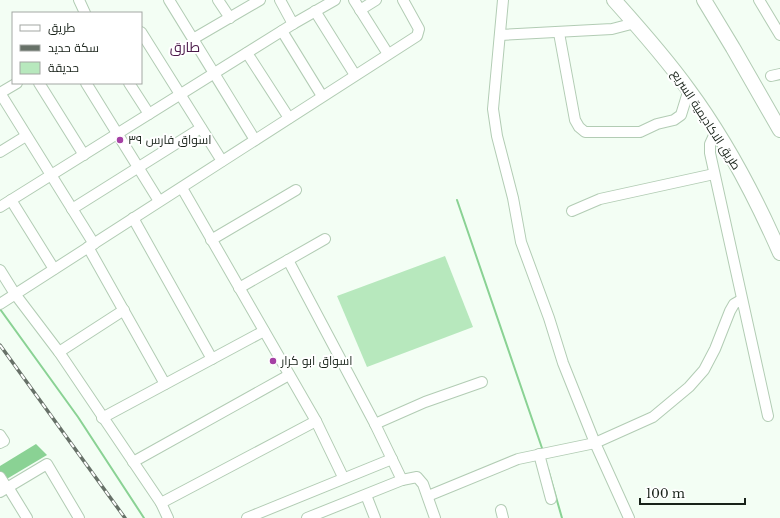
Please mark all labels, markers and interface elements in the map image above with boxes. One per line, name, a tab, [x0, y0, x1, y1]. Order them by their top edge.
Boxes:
legend	[12, 12, 142, 84]
text: طريق	[48, 20, 76, 35]
district label: طارق	[170, 38, 200, 56]
text: سكة حديد	[48, 40, 99, 55]
text: حديقة	[48, 60, 79, 75]
street label: طريق الاكاديمية السريع	[668, 67, 744, 173]
place label: اسواق فارس ٣٩	[128, 132, 211, 147]
marker: اسواق فارس ٣٩	[115, 135, 125, 145]
place label: اسواق ابو كرار	[280, 353, 352, 368]
marker: اسواق ابو كرار	[268, 356, 278, 366]
scale bar	[640, 480, 745, 506]
text: 100 m	[646, 486, 685, 501]

